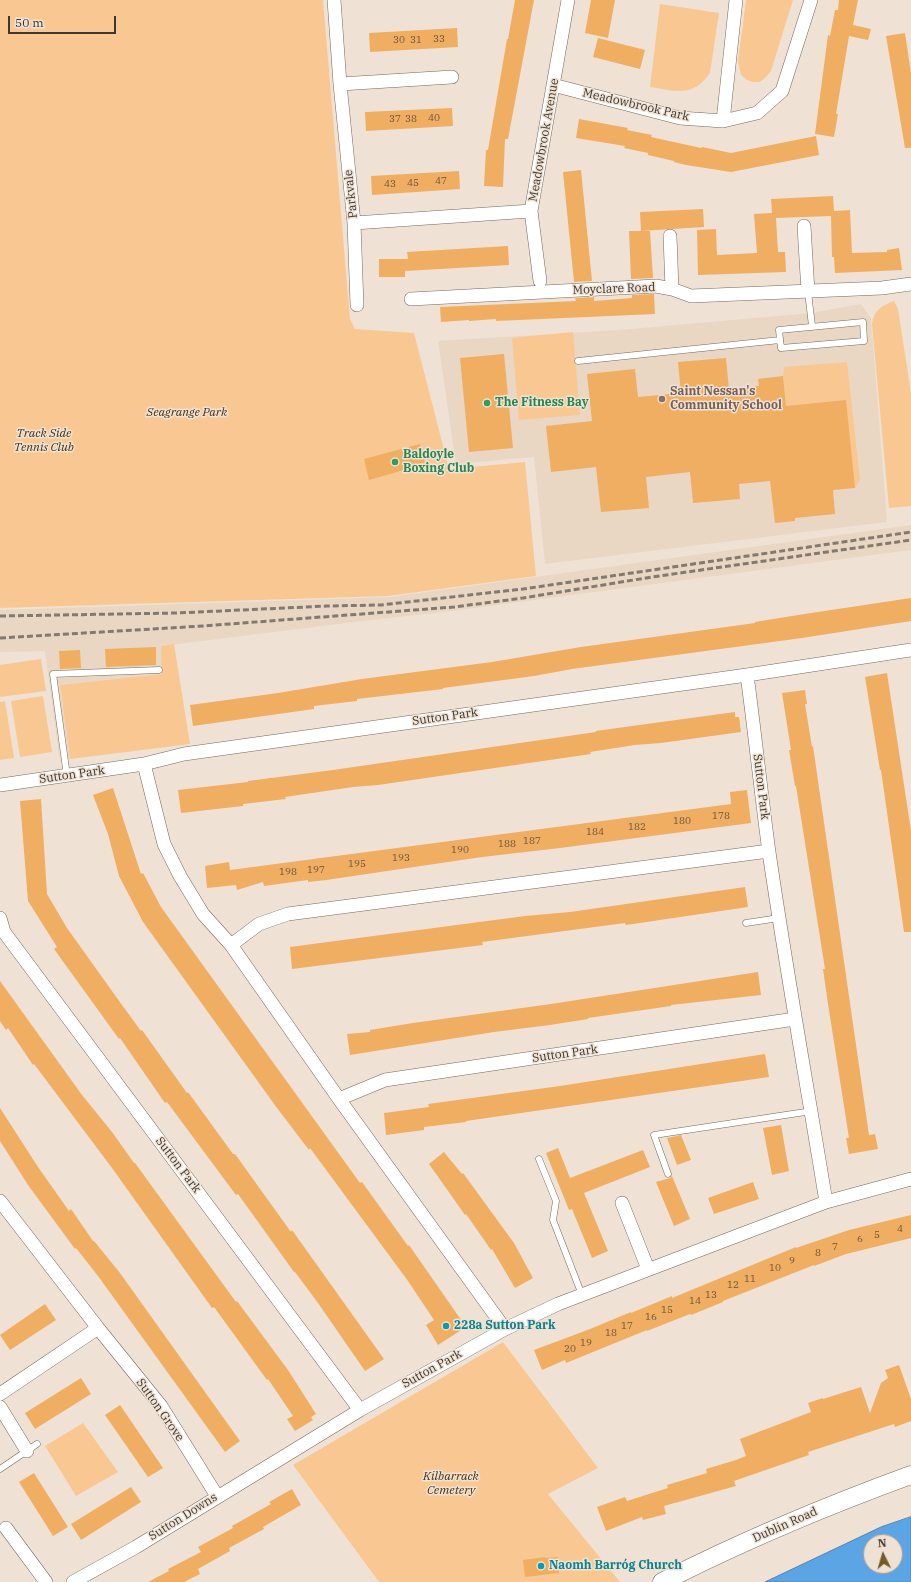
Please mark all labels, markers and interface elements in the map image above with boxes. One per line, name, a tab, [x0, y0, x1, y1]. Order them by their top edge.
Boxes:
scale bar	[10, 8, 118, 34]
text: 50 m	[15, 15, 44, 30]
house number: 33	[433, 33, 445, 45]
house number: 30	[393, 34, 405, 46]
house number: 31	[410, 34, 422, 46]
street label: Meadowbrook Avenue	[526, 77, 562, 203]
street label: Meadowbrook Park	[581, 86, 691, 124]
house number: 40	[428, 112, 440, 124]
house number: 37	[389, 113, 401, 125]
house number: 38	[405, 113, 417, 125]
street label: Parkvale	[341, 169, 361, 219]
house number: 47	[435, 175, 447, 187]
house number: 45	[407, 177, 419, 189]
house number: 43	[384, 178, 396, 190]
street label: Moyclare Road	[572, 280, 656, 298]
place label: Saint Nessan's Community School	[670, 385, 782, 413]
marker: Saint Nessan's Community School	[657, 394, 667, 404]
place label: The Fitness Bay	[495, 396, 589, 410]
marker: The Fitness Bay	[482, 398, 492, 408]
park label: Seagrange Park	[147, 406, 227, 420]
park label: Track Side Tennis Club	[14, 427, 74, 455]
place label: Baldoyle Boxing Club	[403, 448, 474, 476]
marker: Baldoyle Boxing Club	[390, 457, 400, 467]
street label: Sutton Park	[411, 705, 479, 729]
street label: Sutton Park	[750, 753, 772, 821]
street label: Sutton Park	[38, 763, 106, 787]
house number: 178	[712, 810, 730, 822]
house number: 180	[673, 815, 691, 827]
house number: 182	[628, 821, 646, 833]
house number: 184	[586, 826, 604, 838]
house number: 187	[523, 835, 541, 847]
house number: 188	[498, 838, 516, 850]
house number: 190	[451, 844, 469, 856]
house number: 193	[392, 852, 410, 864]
house number: 195	[348, 858, 366, 870]
house number: 197	[307, 864, 325, 876]
house number: 198	[279, 866, 297, 878]
street label: Sutton Park	[531, 1042, 599, 1066]
street label: Sutton Park	[152, 1134, 204, 1196]
house number: 4	[897, 1223, 903, 1235]
house number: 5	[874, 1229, 880, 1241]
house number: 6	[857, 1233, 863, 1245]
house number: 7	[832, 1241, 838, 1253]
house number: 8	[815, 1247, 821, 1259]
house number: 9	[789, 1255, 795, 1267]
house number: 10	[769, 1262, 781, 1274]
house number: 11	[744, 1273, 756, 1285]
house number: 12	[727, 1279, 739, 1291]
house number: 13	[705, 1289, 717, 1301]
house number: 14	[689, 1295, 701, 1307]
house number: 15	[661, 1304, 673, 1316]
house number: 16	[645, 1311, 657, 1323]
place label: 228a Sutton Park	[454, 1319, 555, 1333]
house number: 17	[621, 1320, 633, 1332]
marker: 228a Sutton Park	[441, 1321, 451, 1331]
house number: 18	[605, 1327, 617, 1339]
house number: 19	[580, 1337, 592, 1349]
house number: 20	[564, 1343, 576, 1355]
street label: Sutton Park	[400, 1347, 464, 1391]
street label: Sutton Grove	[133, 1376, 187, 1444]
park label: Kilbarrack Cemetery	[423, 1470, 479, 1498]
street label: Sutton Downs	[146, 1490, 220, 1544]
street label: Dublin Road	[750, 1504, 820, 1546]
north arrow	[863, 1534, 903, 1574]
text: N	[877, 1536, 887, 1550]
place label: Naomh Barróg Church	[549, 1559, 682, 1573]
marker: Naomh Barróg Church	[536, 1561, 546, 1571]

